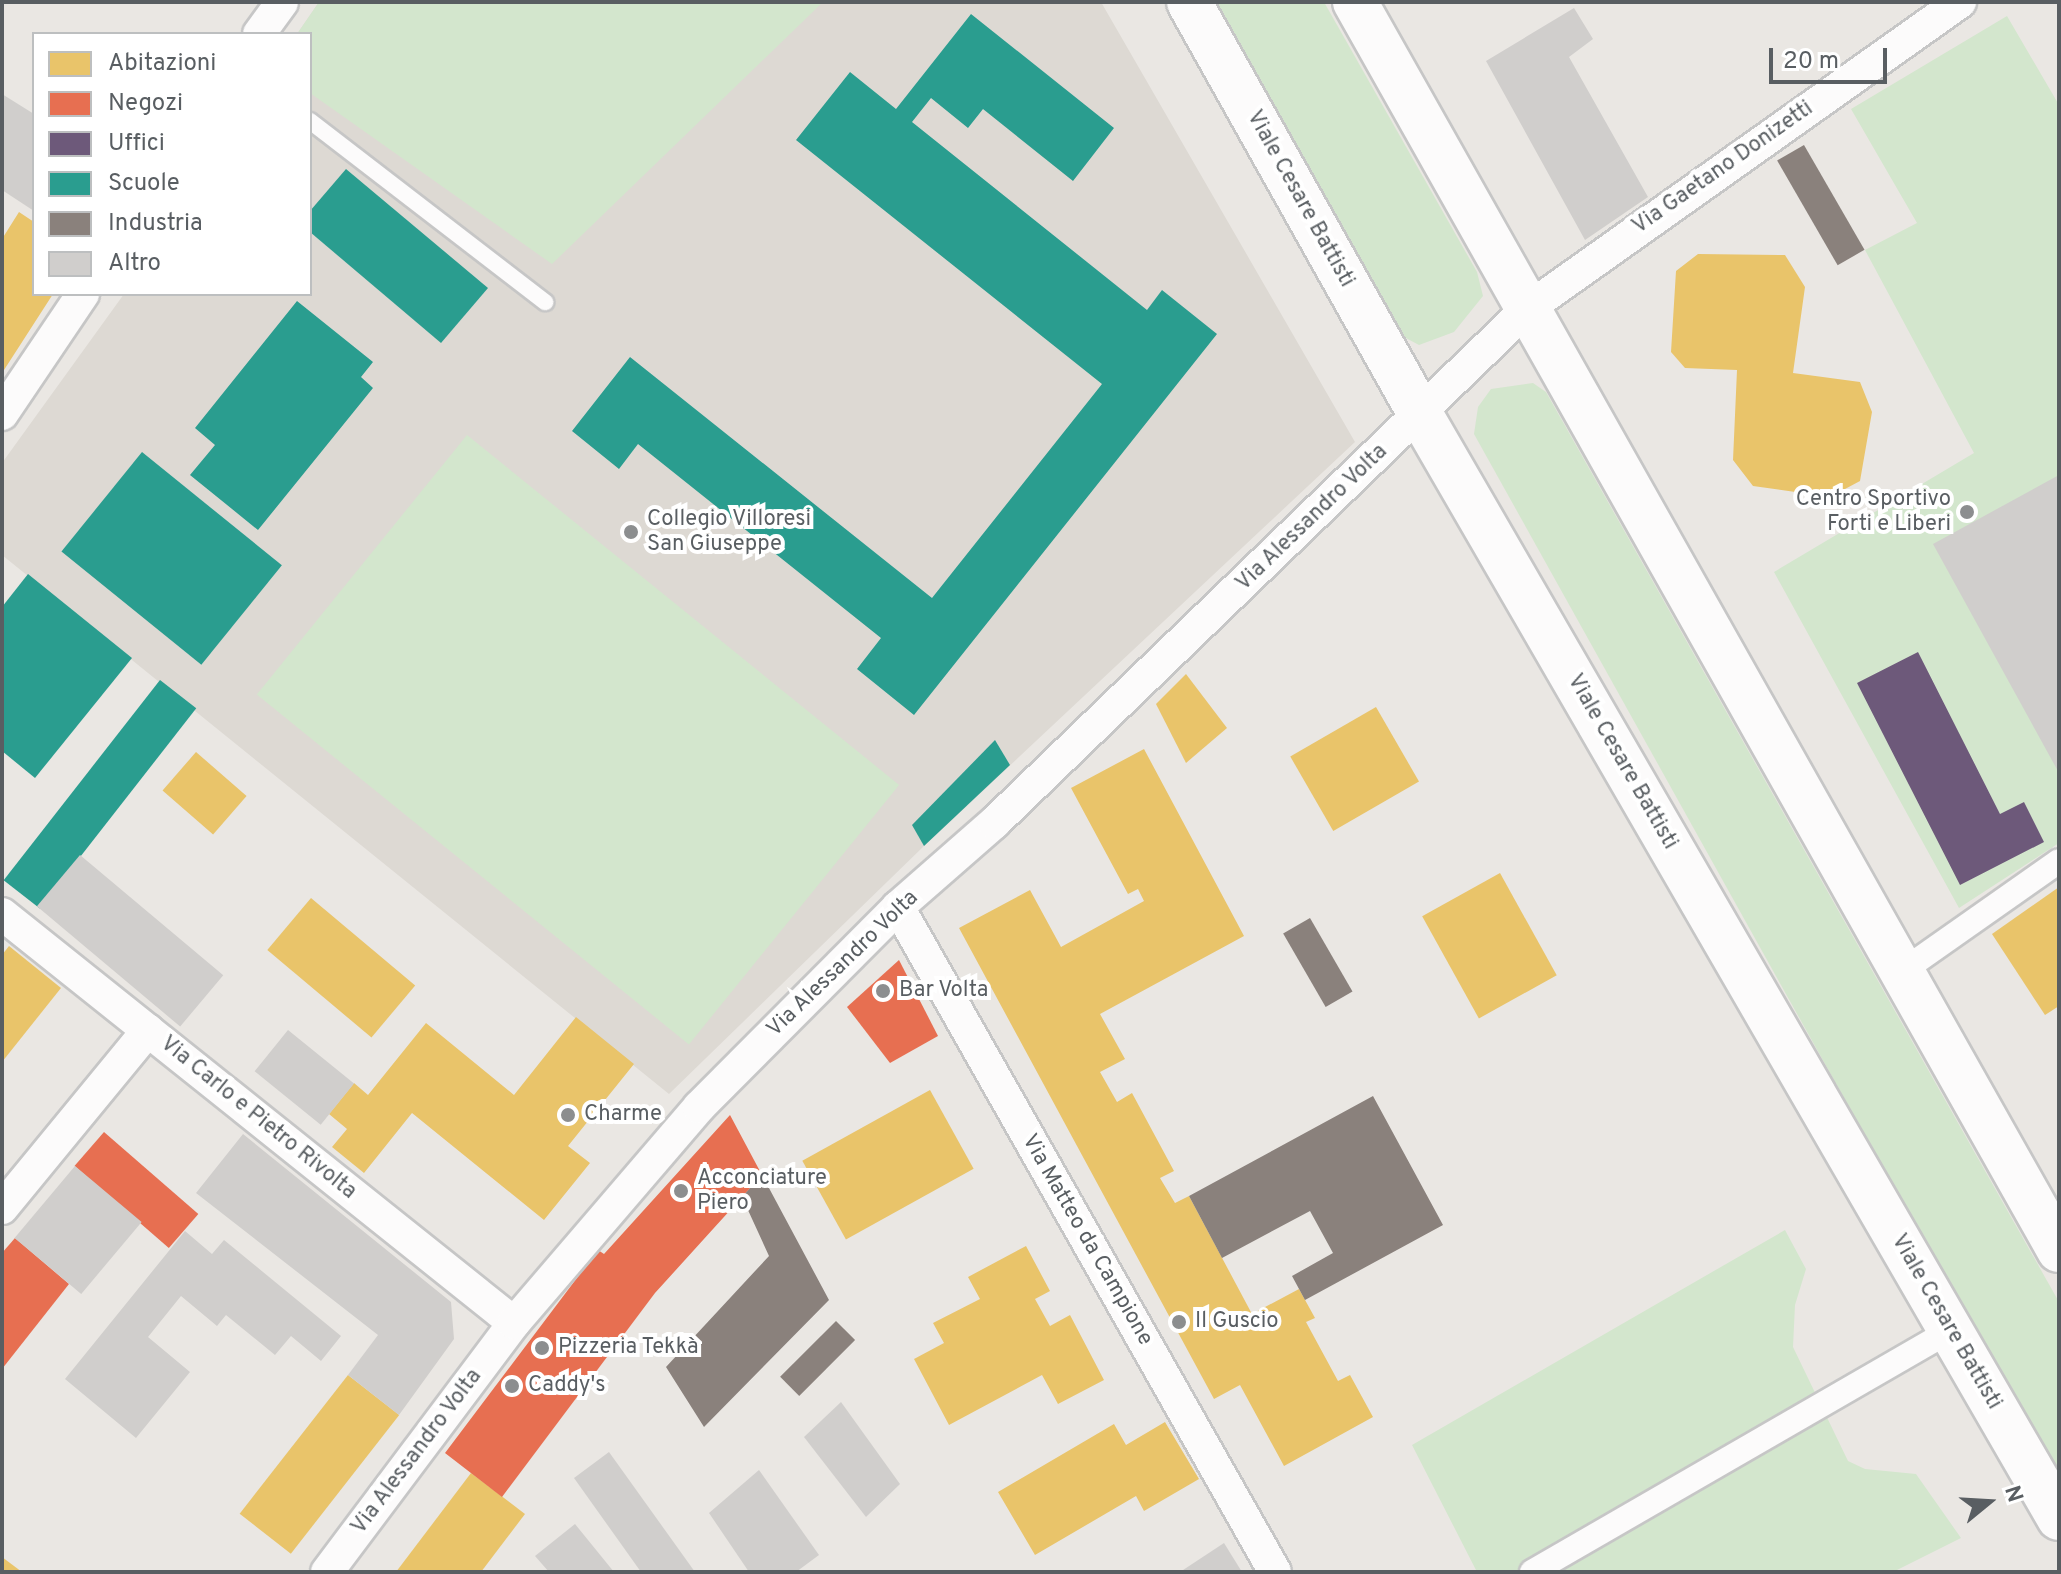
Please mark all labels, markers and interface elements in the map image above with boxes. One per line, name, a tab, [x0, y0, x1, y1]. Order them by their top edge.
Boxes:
legend	[32, 32, 312, 296]
scale bar	[1773, 32, 1891, 82]
text: 20 m	[1783, 47, 1839, 77]
text: Abitazioni	[108, 49, 216, 79]
text: Negozi	[108, 89, 183, 119]
street label: Via Gaetano Donizetti	[1628, 96, 1818, 240]
street label: Viale Cesare Battisti	[1240, 106, 1360, 292]
text: Uffici	[108, 129, 165, 159]
text: Scuole	[108, 169, 180, 199]
text: Industria	[108, 209, 203, 239]
text: Altro	[108, 249, 161, 279]
street label: Via Alessandro Volta	[1230, 438, 1394, 598]
place label: Centro Sportivo Forti e Liberi	[1796, 486, 1951, 538]
marker: Centro Sportivo Forti e Liberi	[1958, 503, 1976, 521]
place label: Collegio Villoresi San Giuseppe	[647, 506, 812, 558]
marker: Collegio Villoresi San Giuseppe	[622, 523, 640, 541]
street label: Viale Cesare Battisti	[1561, 670, 1683, 854]
street label: Via Alessandro Volta	[761, 884, 925, 1044]
place label: Bar Volta	[899, 978, 989, 1004]
marker: Bar Volta	[874, 982, 892, 1000]
street label: Via Carlo e Pietro Rivolta	[155, 1031, 361, 1205]
place label: Charme	[584, 1102, 662, 1128]
marker: Charme	[559, 1106, 577, 1124]
street label: Via Matteo da Campione	[1016, 1130, 1158, 1350]
place label: Acconciature Piero	[697, 1165, 827, 1216]
marker: Acconciature Piero	[672, 1182, 690, 1200]
street label: Viale Cesare Battisti	[1885, 1230, 2007, 1414]
place label: Il Guscio	[1195, 1309, 1279, 1335]
marker: Il Guscio	[1170, 1313, 1188, 1331]
place label: Pizzeria Tekkà	[558, 1335, 699, 1361]
marker: Pizzeria Tekkà	[533, 1339, 551, 1357]
street label: Via Alessandro Volta	[346, 1363, 488, 1541]
place label: Caddy's	[528, 1373, 606, 1399]
marker: Caddy's	[503, 1377, 521, 1395]
north arrow	[1949, 1462, 2029, 1542]
text: N	[1997, 1483, 2028, 1506]

